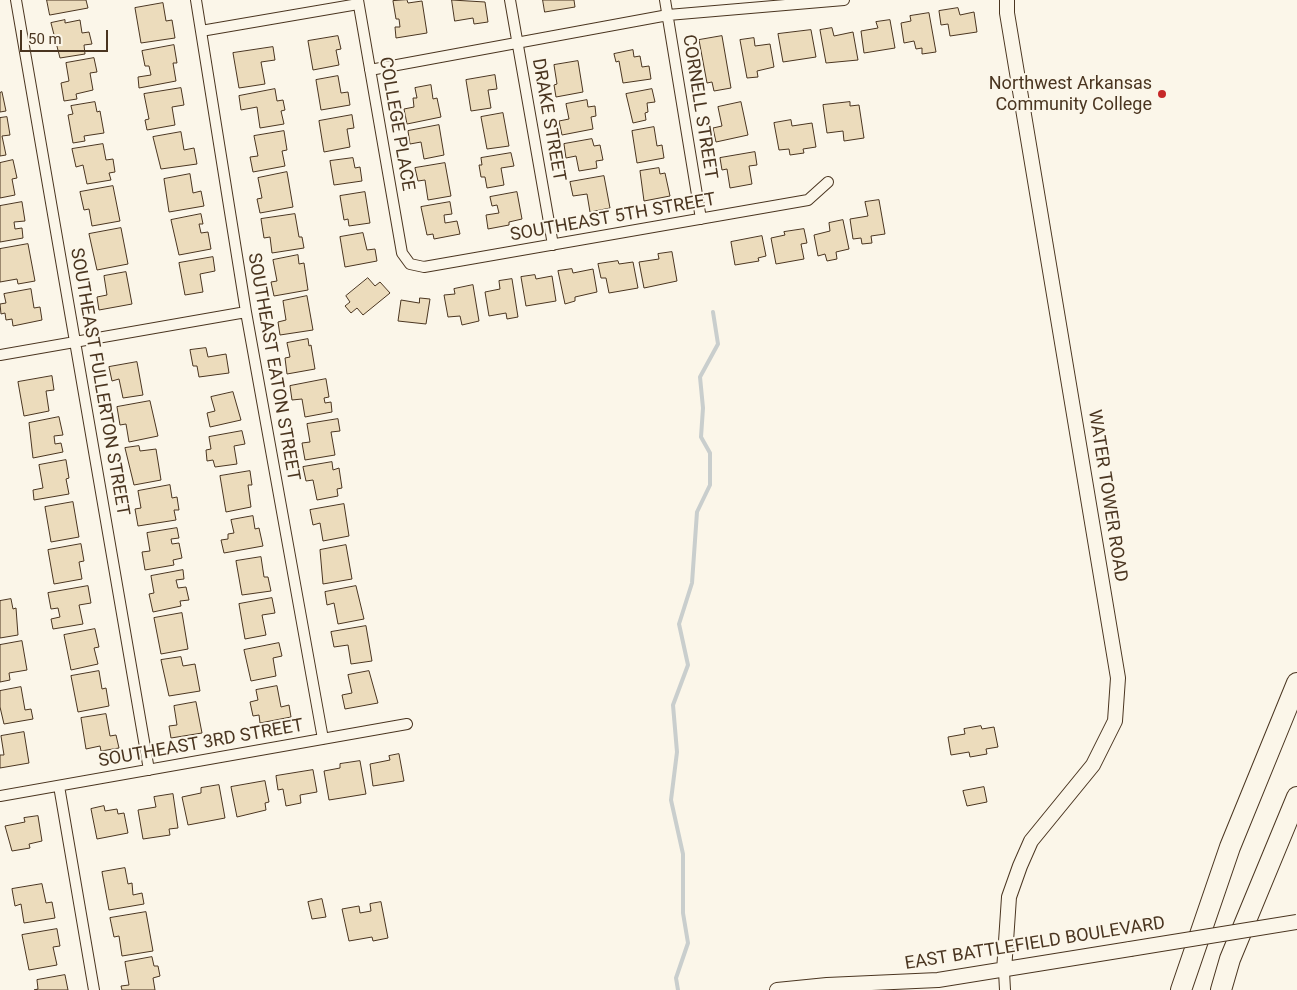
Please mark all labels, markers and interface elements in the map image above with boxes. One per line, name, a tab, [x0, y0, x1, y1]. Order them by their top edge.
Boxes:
scale bar	[22, 20, 110, 52]
text: 50 m	[28, 30, 62, 48]
street label: CORNELL STREET	[677, 33, 721, 181]
street label: COLLEGE PLACE	[374, 55, 418, 193]
street label: DRAKE STREET	[527, 57, 569, 183]
place label: Northwest Arkansas Community College	[989, 73, 1152, 116]
marker: Northwest Arkansas Community College	[1156, 88, 1168, 100]
street label: SOUTHEAST 5TH STREET	[509, 189, 717, 247]
street label: SOUTHEAST FULLERTON STREET	[65, 246, 133, 518]
street label: SOUTHEAST EATON STREET	[242, 251, 304, 483]
street label: WATER TOWER ROAD	[1083, 408, 1131, 584]
street label: SOUTHEAST 3RD STREET	[97, 715, 305, 773]
street label: EAST BATTLEFIELD BOULEVARD	[903, 913, 1167, 975]

